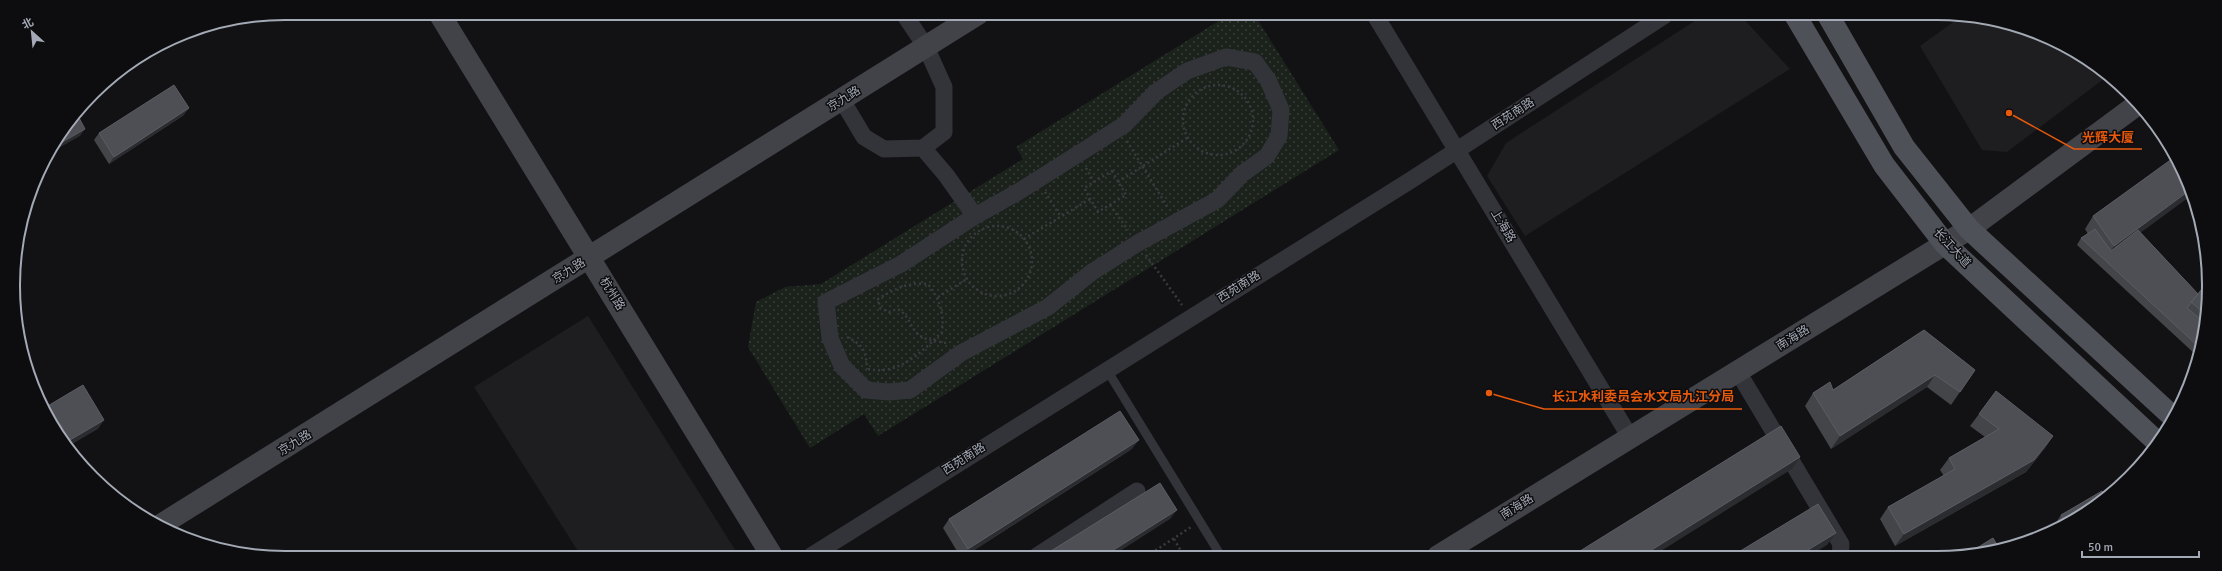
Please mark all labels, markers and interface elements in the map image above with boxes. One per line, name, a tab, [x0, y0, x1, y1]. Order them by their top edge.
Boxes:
north arrow	[12, 12, 52, 52]
text: 北	[20, 15, 36, 32]
street label: 京九路	[825, 83, 863, 115]
street label: 西苑南路	[1489, 95, 1537, 133]
callout: 光辉大厦	[2074, 124, 2142, 149]
text: 光辉大厦	[2082, 130, 2134, 146]
street label: 上海路	[1487, 207, 1519, 245]
street label: 长江大道	[1930, 225, 1974, 271]
street label: 京九路	[550, 255, 588, 287]
street label: 西苑南路	[1215, 268, 1263, 306]
street label: 杭州路	[596, 275, 628, 313]
street label: 南海路	[1774, 322, 1812, 354]
callout: 长江水利委员会水文局九江分局	[1544, 384, 1742, 409]
text: 长江水利委员会水文局九江分局	[1552, 389, 1734, 405]
street label: 京九路	[276, 427, 314, 459]
street label: 西苑南路	[940, 440, 988, 478]
street label: 南海路	[1498, 491, 1536, 523]
scale bar	[2082, 533, 2199, 559]
text: 50 m	[2088, 540, 2113, 555]

